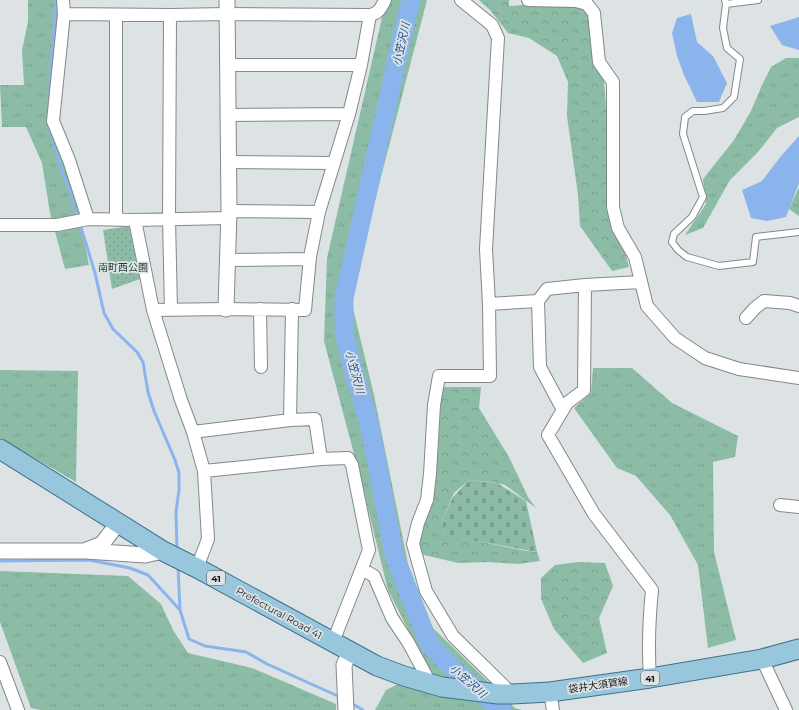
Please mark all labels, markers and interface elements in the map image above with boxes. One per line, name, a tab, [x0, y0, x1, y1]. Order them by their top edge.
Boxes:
water label: 小笠沢川	[389, 20, 413, 67]
park label: 南町西公園	[98, 261, 148, 274]
water label: 小笠沢川	[343, 349, 368, 396]
road number: 41	[207, 571, 225, 585]
street label: Prefectural Road 41	[234, 584, 324, 642]
water label: 小笠沢川	[447, 661, 490, 701]
road number: 41	[641, 671, 659, 685]
street label: 袋井大須賀線	[567, 674, 629, 696]

